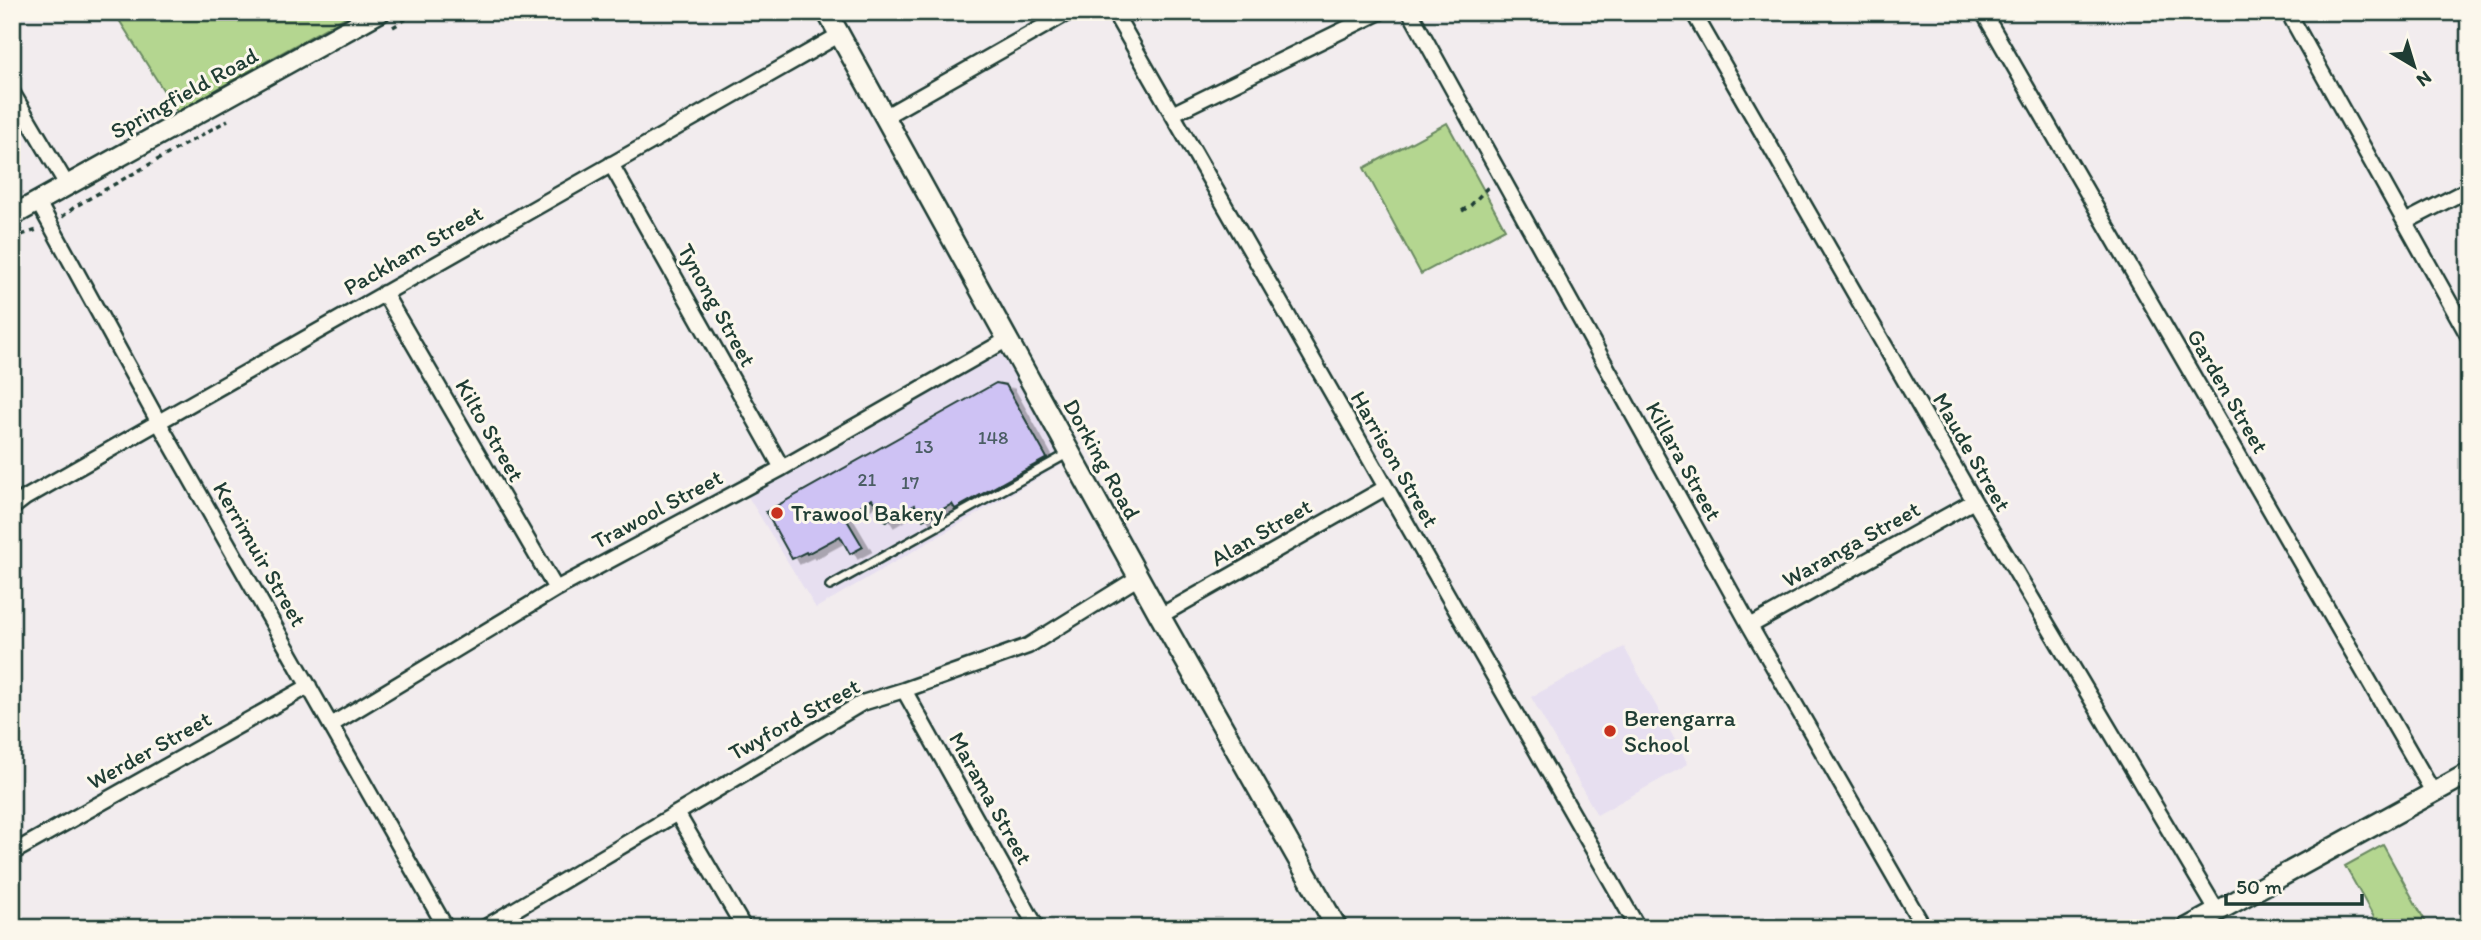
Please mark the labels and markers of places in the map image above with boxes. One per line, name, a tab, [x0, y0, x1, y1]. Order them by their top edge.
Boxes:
place label: Trawool Bakery	[791, 499, 943, 527]
marker: Trawool Bakery	[769, 505, 785, 521]
place label: Berengarra School	[1624, 704, 1736, 758]
marker: Berengarra School	[1602, 723, 1618, 739]

